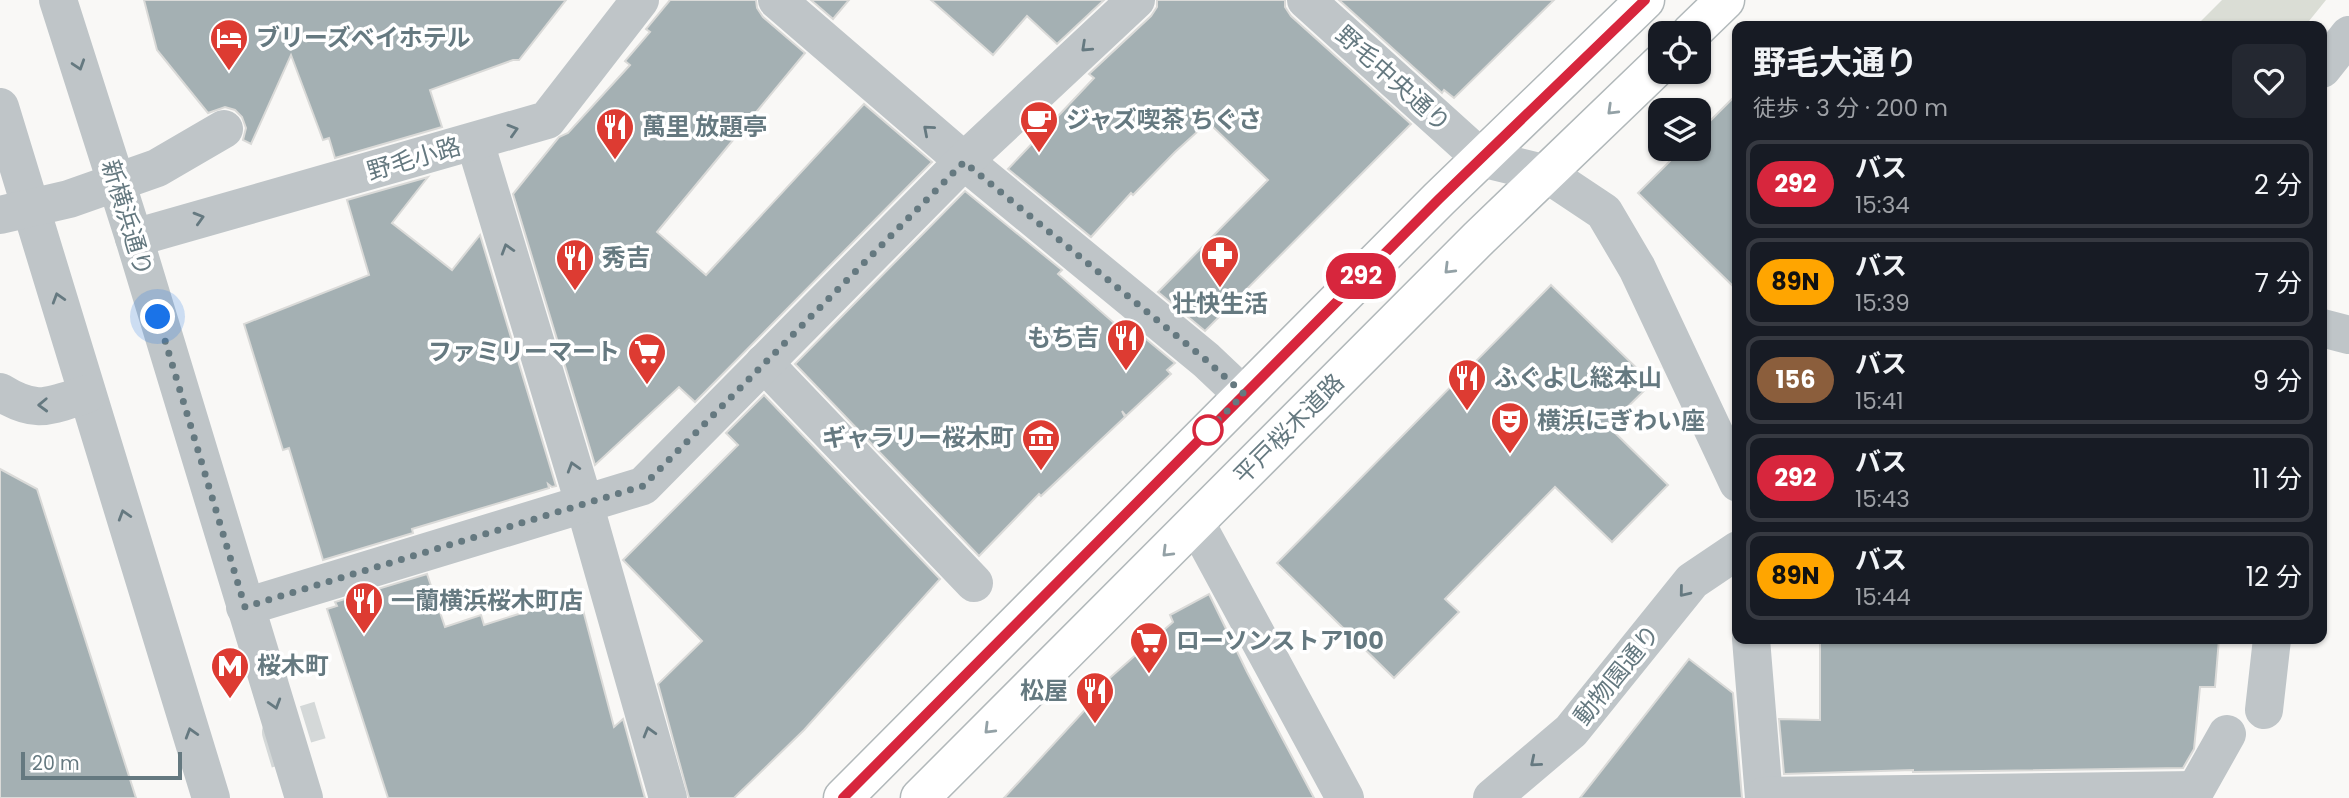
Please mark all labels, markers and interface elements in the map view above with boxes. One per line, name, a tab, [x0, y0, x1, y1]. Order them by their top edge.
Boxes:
hotel icon: ブリーズベイホテル	[208, 17, 250, 72]
street label: 野毛中央通り	[1329, 18, 1458, 139]
place label: ブリーズベイホテル	[256, 21, 471, 54]
map controls	[1648, 21, 1711, 161]
button: locate	[1648, 21, 1711, 84]
one-way arrow	[1081, 38, 1094, 51]
text: 野毛大通り	[1753, 39, 1918, 86]
button: heart	[2232, 44, 2306, 118]
one-way arrow	[71, 58, 85, 71]
text: 徒歩 · 3 分 · 200 m	[1753, 92, 1948, 124]
button: layers	[1648, 98, 1711, 161]
cafe icon: ジャズ喫茶 ちぐさ	[1018, 99, 1060, 154]
one-way arrow	[1607, 102, 1620, 115]
place label: ジャズ喫茶 ちぐさ	[1066, 103, 1262, 136]
restaurant icon: 萬里 放題亭	[594, 106, 636, 161]
place label: 萬里 放題亭	[642, 110, 767, 143]
one-way arrow	[506, 124, 518, 139]
one-way arrow	[924, 126, 937, 138]
street label: 野毛小路	[363, 129, 465, 188]
text: バス	[1855, 150, 1907, 186]
street label: 新横浜通り	[94, 156, 161, 280]
text: 292	[1774, 167, 1817, 200]
text: 2 分	[2254, 167, 2302, 203]
text: 15:34	[1855, 189, 1910, 221]
one-way arrow	[193, 212, 205, 227]
pharmacy icon: 壮快生活	[1199, 234, 1241, 289]
restaurant icon: 秀吉	[554, 237, 596, 292]
place label: 秀吉	[602, 241, 650, 274]
one-way arrow	[501, 243, 516, 255]
text: バス	[1855, 248, 1907, 284]
line badge: 292	[1321, 253, 1401, 299]
text: 292	[1340, 259, 1382, 292]
one-way arrow	[1444, 260, 1457, 273]
text: 89N	[1771, 265, 1820, 298]
text: 7 分	[2255, 265, 2302, 301]
place label: 壮快生活	[1172, 287, 1268, 320]
text: 15:39	[1855, 287, 1910, 319]
one-way arrow	[52, 292, 66, 304]
your location	[140, 299, 175, 334]
restaurant icon: もち吉	[1105, 317, 1147, 372]
place label: もち吉	[1027, 321, 1099, 354]
supermarket icon: ファミリーマート	[626, 331, 668, 386]
place label: ファミリーマート	[428, 335, 620, 368]
text: バス	[1855, 346, 1907, 382]
restaurant icon: ふぐよし総本山	[1446, 357, 1488, 412]
place label: ふぐよし総本山	[1494, 361, 1662, 394]
text: 156	[1776, 363, 1815, 396]
text: 9 分	[2253, 363, 2302, 399]
street label: 平戸桜木道路	[1226, 366, 1351, 491]
text: 15:41	[1855, 385, 1904, 417]
one-way arrow	[37, 397, 48, 412]
theatre icon: 横浜にぎわい座	[1489, 400, 1531, 455]
place label: 横浜にぎわい座	[1537, 404, 1705, 437]
unlabelled marker	[1193, 415, 1223, 445]
museum icon: ギャラリー桜木町	[1020, 417, 1062, 472]
place label: ギャラリー桜木町	[822, 421, 1014, 454]
text: バス	[1855, 444, 1907, 480]
one-way arrow	[566, 461, 581, 473]
text: 292	[1774, 461, 1817, 494]
text: 11 分	[2252, 461, 2302, 497]
text: 15:43	[1855, 483, 1910, 515]
one-way arrow	[118, 509, 133, 521]
text: バス	[1855, 542, 1907, 578]
one-way arrow	[1162, 543, 1175, 556]
text: 89N	[1771, 559, 1820, 592]
text: 12 分	[2246, 559, 2302, 595]
restaurant icon: 一蘭横浜桜木町店	[343, 580, 385, 635]
text: 15:44	[1855, 581, 1911, 613]
one-way arrow	[1680, 583, 1692, 596]
place label: 一蘭横浜桜木町店	[391, 584, 583, 617]
street label: 動物園通り	[1566, 618, 1667, 732]
supermarket icon: ローソンストア100	[1128, 620, 1170, 675]
place label: ローソンストア100	[1176, 624, 1384, 657]
metro station icon: 桜木町	[209, 645, 251, 700]
place label: 桜木町	[257, 649, 329, 682]
restaurant icon: 松屋	[1074, 670, 1116, 725]
place label: 松屋	[1020, 674, 1068, 707]
one-way arrow	[267, 697, 281, 710]
one-way arrow	[984, 721, 997, 734]
one-way arrow	[185, 727, 199, 739]
one-way arrow	[643, 727, 658, 739]
scale bar	[21, 749, 182, 781]
text: 20 m	[32, 750, 80, 777]
one-way arrow	[1530, 754, 1543, 766]

